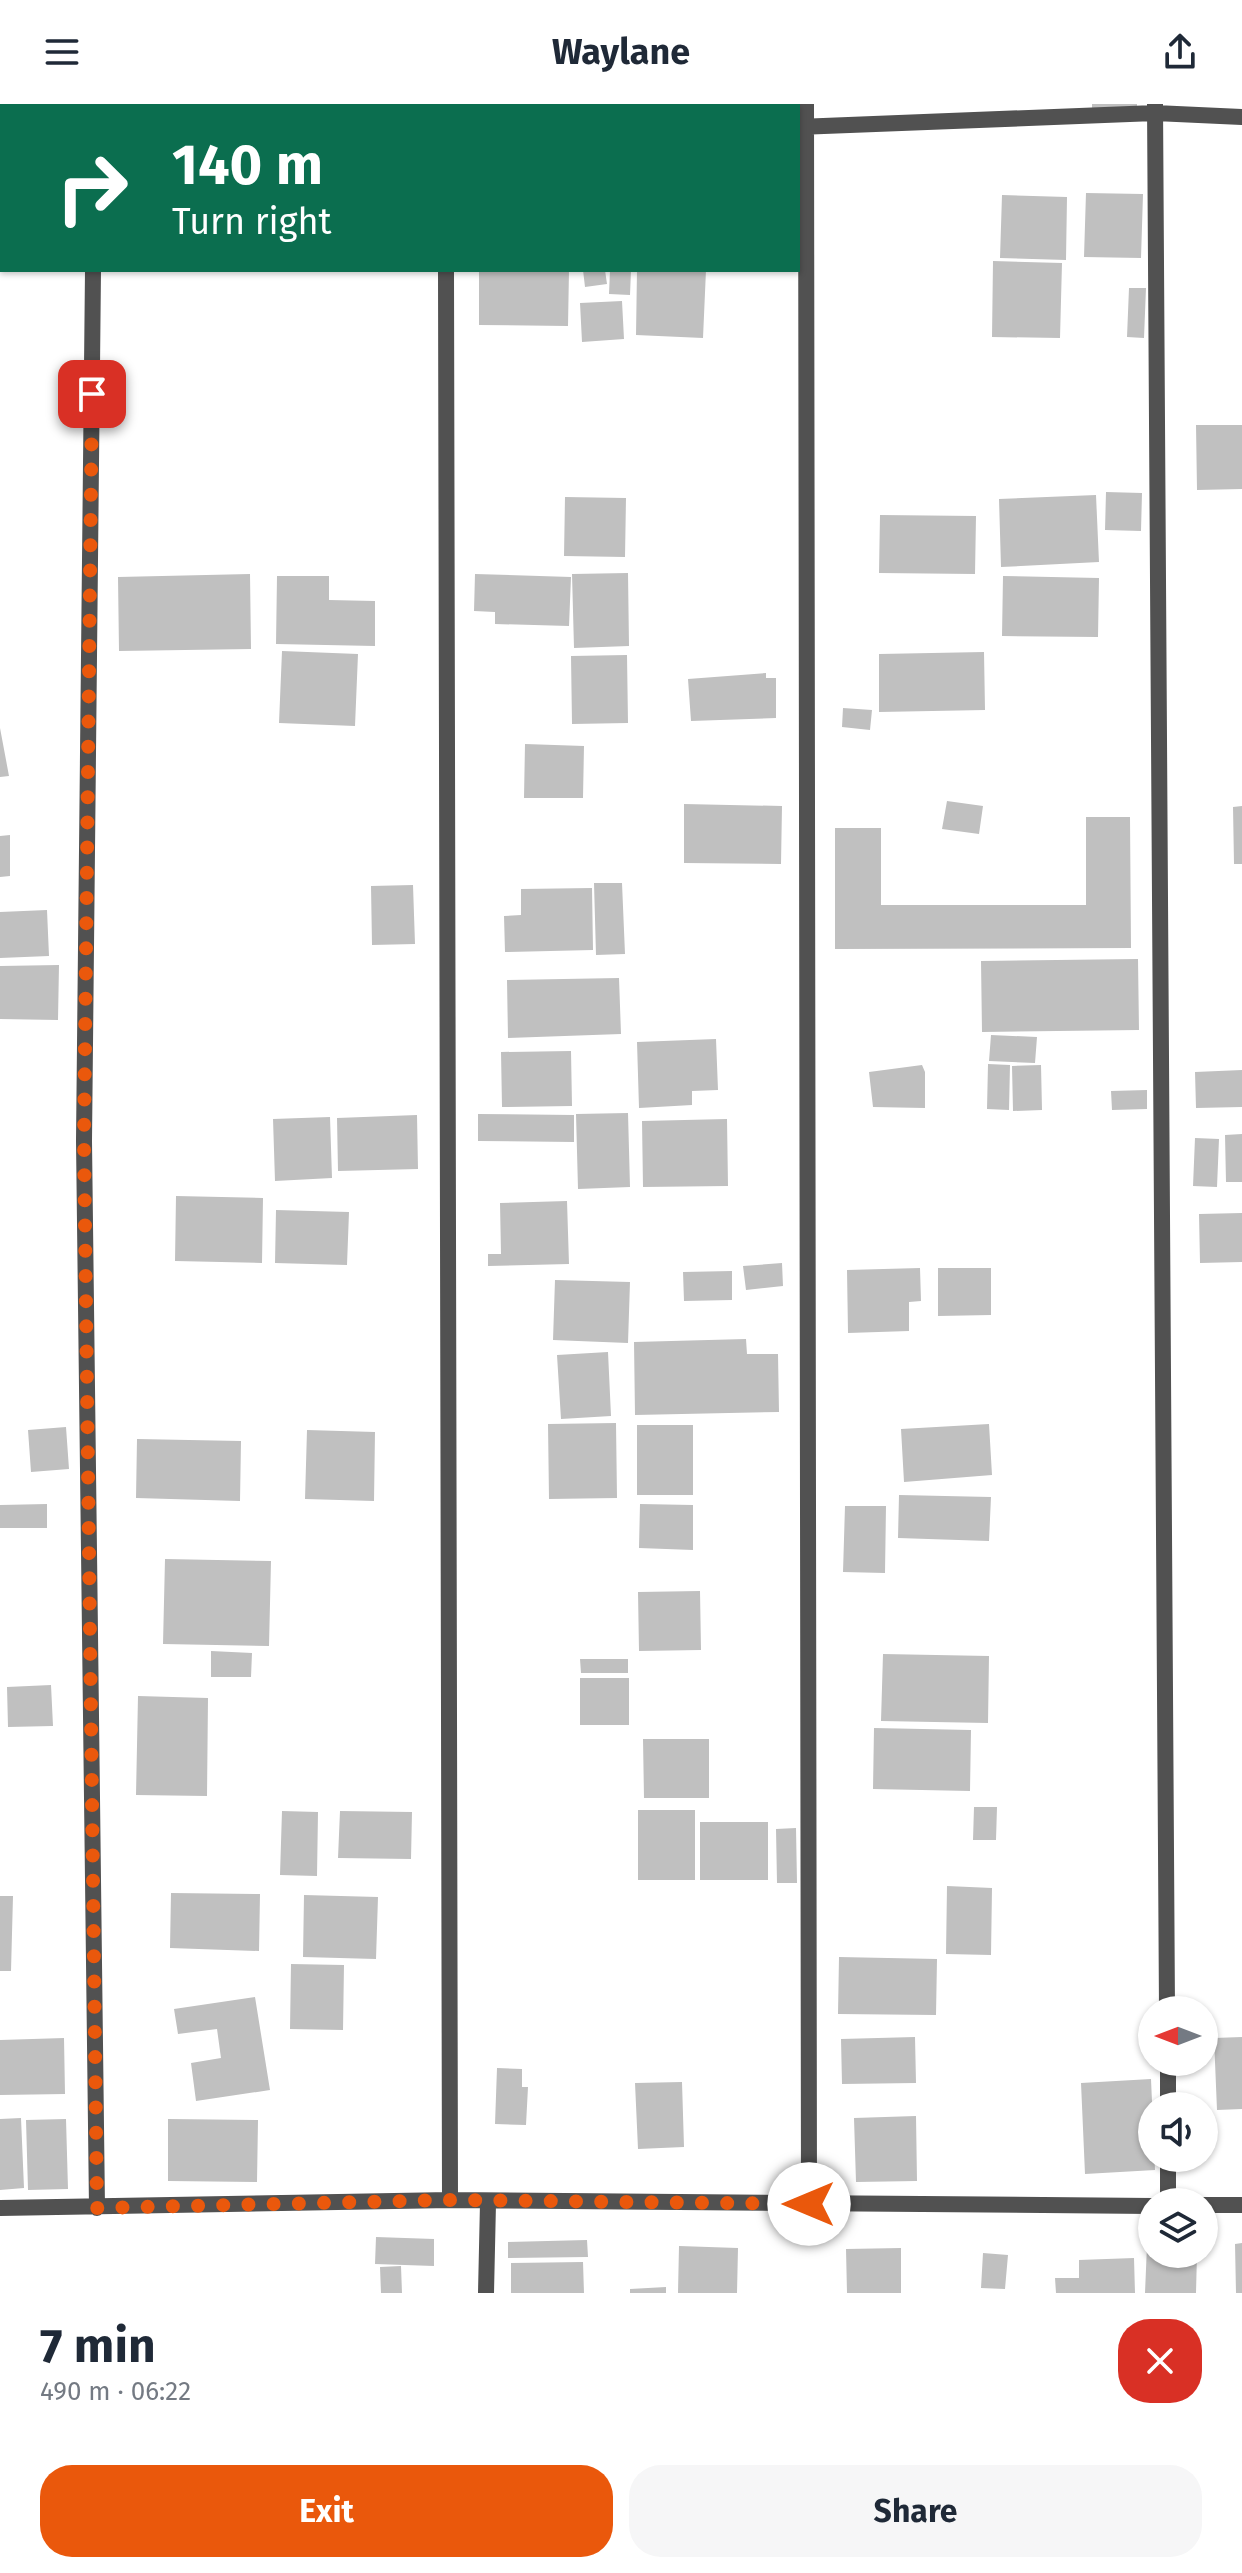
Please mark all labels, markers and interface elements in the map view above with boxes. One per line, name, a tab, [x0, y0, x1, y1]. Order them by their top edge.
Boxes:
icon: menu	[40, 30, 84, 74]
text: Waylane	[552, 30, 690, 74]
icon: share	[1158, 30, 1202, 74]
text: 140 m	[172, 132, 323, 199]
icon: right	[40, 136, 144, 240]
text: Turn right	[172, 200, 332, 244]
pin	[58, 360, 126, 428]
icon: arrive	[70, 372, 114, 416]
north arrow	[1138, 1996, 1218, 2076]
map controls	[1138, 1996, 1218, 2268]
button: sound	[1138, 2092, 1218, 2172]
position arrow	[767, 2162, 851, 2246]
button: layers	[1138, 2188, 1218, 2268]
text: 7 min	[40, 2317, 156, 2375]
button: close	[1118, 2319, 1202, 2403]
text: 490 m · 06:22	[40, 2376, 191, 2407]
button: Exit	[40, 2465, 613, 2557]
button: Share	[629, 2465, 1202, 2557]

